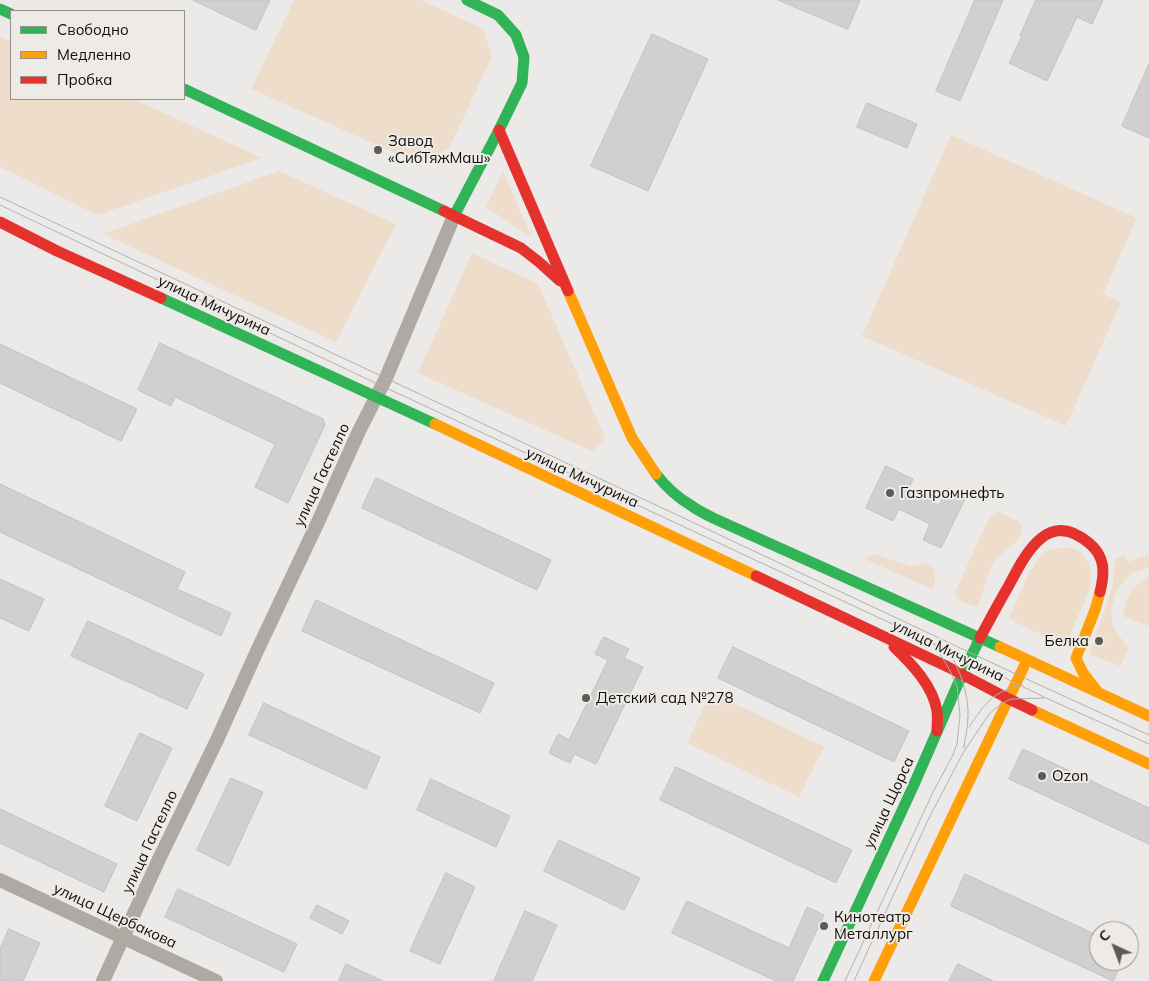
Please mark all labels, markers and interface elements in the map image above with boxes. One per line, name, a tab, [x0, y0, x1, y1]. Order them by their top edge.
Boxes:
legend	[10, 10, 185, 100]
text: Свободно	[57, 20, 129, 39]
text: Медленно	[57, 45, 131, 64]
text: Пробка	[57, 70, 112, 89]
place label: Завод «СибТяжМаш»	[388, 132, 490, 167]
marker: Завод «СибТяжМаш»	[372, 144, 384, 156]
street label: улица Мичурина	[155, 272, 273, 340]
street label: улица Гастелло	[290, 420, 354, 530]
street label: улица Мичурина	[523, 444, 641, 512]
place label: Газпромнефть	[900, 484, 1005, 502]
marker: Газпромнефть	[884, 487, 896, 499]
street label: улица Мичурина	[889, 616, 1007, 686]
place label: Белка	[1045, 632, 1089, 650]
marker: Белка	[1093, 635, 1105, 647]
place label: Детский сад №278	[596, 689, 734, 707]
marker: Детский сад №278	[580, 692, 592, 704]
street label: улица Щорса	[860, 754, 918, 852]
place label: Ozon	[1052, 767, 1089, 785]
marker: Ozon	[1036, 770, 1048, 782]
street label: улица Гастелло	[118, 787, 182, 897]
street label: улица Щербакова	[50, 880, 180, 952]
place label: Кинотеатр Металлург	[834, 908, 913, 943]
marker: Кинотеатр Металлург	[818, 920, 830, 932]
north arrow	[1089, 921, 1139, 971]
text: С	[1095, 926, 1114, 946]

